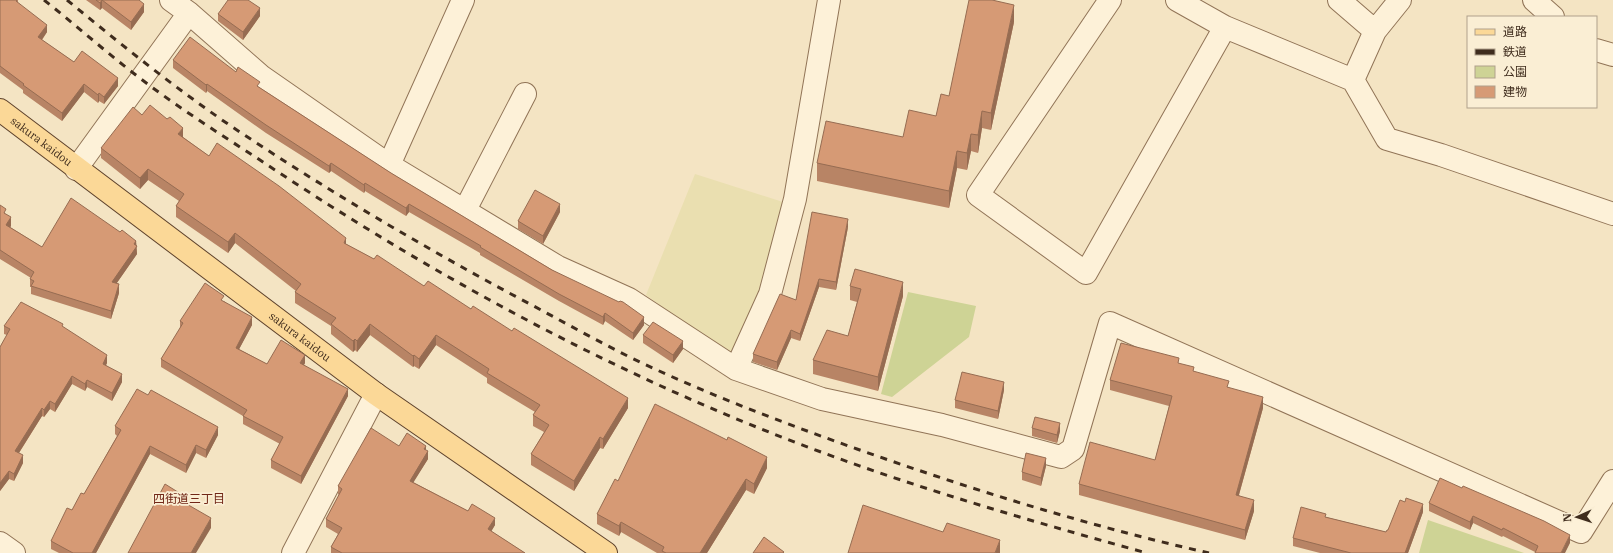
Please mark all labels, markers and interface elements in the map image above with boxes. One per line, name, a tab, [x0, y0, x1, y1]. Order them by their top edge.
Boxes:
legend	[1467, 16, 1597, 108]
text: 道路	[1503, 24, 1527, 39]
text: 鉄道	[1503, 44, 1527, 59]
text: 公園	[1503, 64, 1527, 79]
text: 建物	[1503, 84, 1527, 99]
street label: sakura kaidou	[8, 114, 75, 169]
street label: sakura kaidou	[266, 309, 334, 365]
district label: 四街道三丁目	[153, 491, 225, 506]
north arrow	[1557, 497, 1597, 537]
text: N	[1560, 513, 1574, 522]

